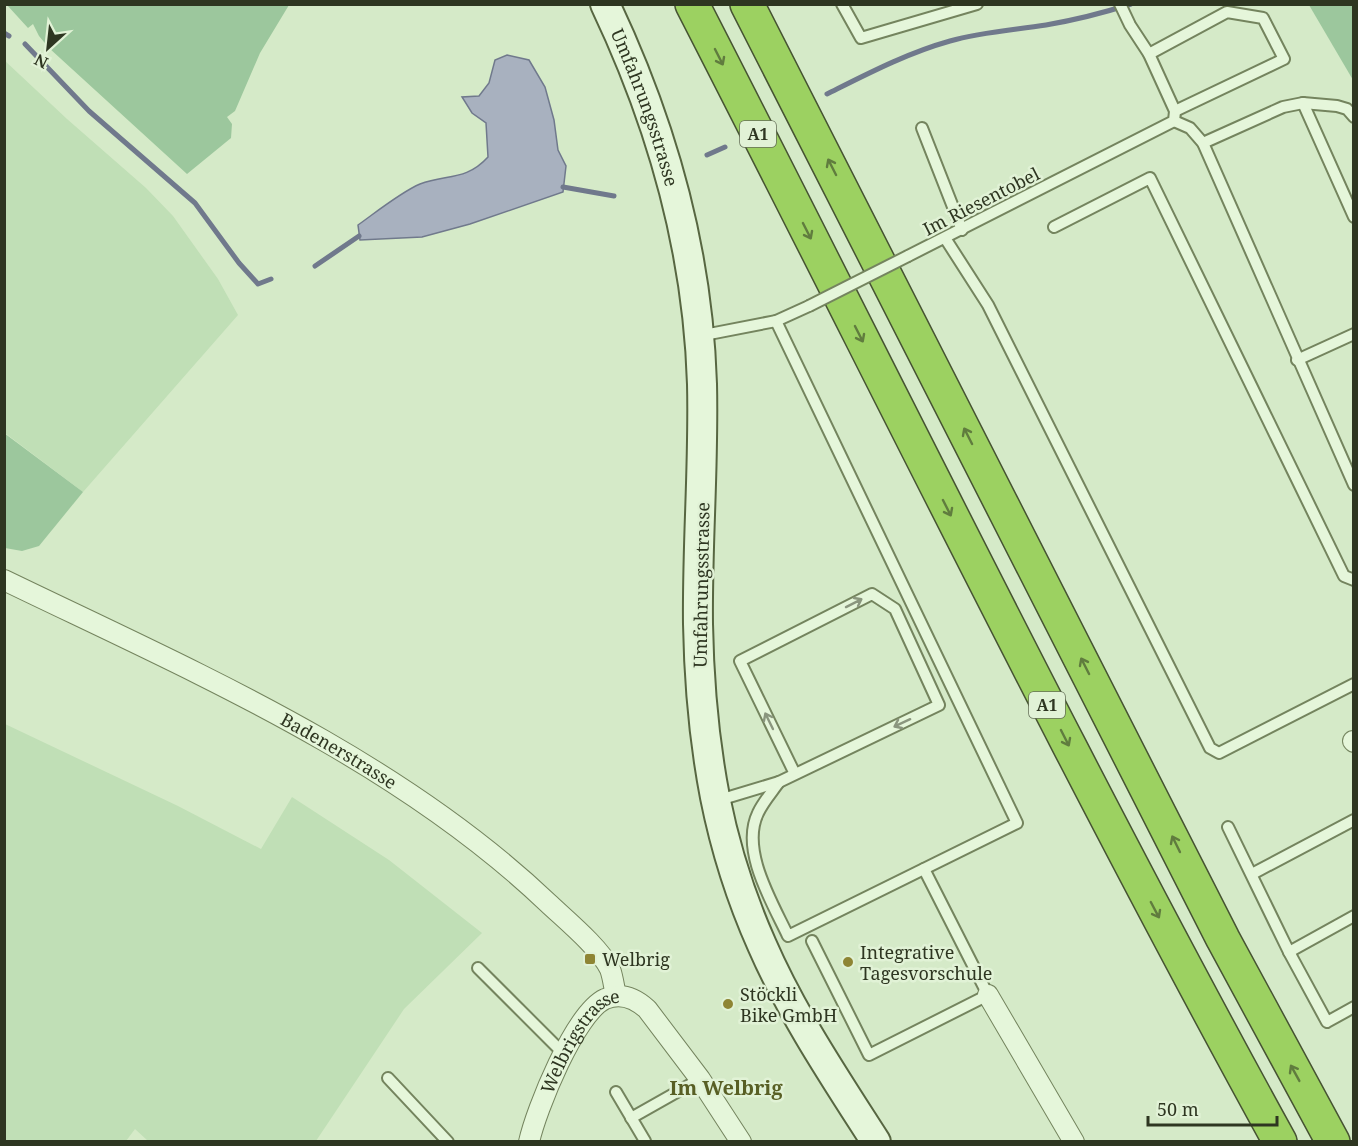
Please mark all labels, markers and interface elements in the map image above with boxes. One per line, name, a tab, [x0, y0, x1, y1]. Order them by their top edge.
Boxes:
north arrow	[18, 18, 78, 78]
street label: Umfahrungsstrasse	[606, 25, 684, 189]
one-way arrow	[714, 47, 725, 65]
text: N	[30, 49, 52, 74]
road number: A1	[740, 121, 776, 147]
one-way arrow	[825, 158, 837, 176]
street label: Im Riesentobel	[919, 161, 1044, 241]
one-way arrow	[802, 221, 813, 239]
one-way arrow	[854, 325, 866, 343]
one-way arrow	[962, 428, 974, 445]
one-way arrow	[942, 499, 954, 517]
street label: Umfahrungsstrasse	[688, 502, 714, 668]
one-way arrow	[844, 597, 862, 609]
one-way arrow	[1079, 658, 1091, 675]
road number: A1	[1029, 692, 1065, 718]
street label: Badenerstrasse	[277, 707, 402, 794]
one-way arrow	[763, 712, 775, 730]
one-way arrow	[893, 717, 911, 729]
one-way arrow	[1059, 729, 1071, 747]
one-way arrow	[1170, 836, 1182, 854]
one-way arrow	[1150, 901, 1161, 919]
place label: Integrative Tagesvorschule	[860, 940, 992, 985]
place label: Welbrig	[602, 947, 670, 971]
marker: Welbrig	[583, 952, 597, 966]
marker: Integrative Tagesvorschule	[841, 955, 855, 969]
place label: Stöckli Bike GmbH	[740, 982, 837, 1027]
street label: Welbrigstrasse	[535, 984, 621, 1097]
marker: Stöckli Bike GmbH	[721, 997, 735, 1011]
one-way arrow	[1289, 1065, 1301, 1082]
district label: Im Welbrig	[669, 1074, 783, 1101]
scale bar	[1148, 1089, 1277, 1127]
text: 50 m	[1157, 1097, 1199, 1121]

